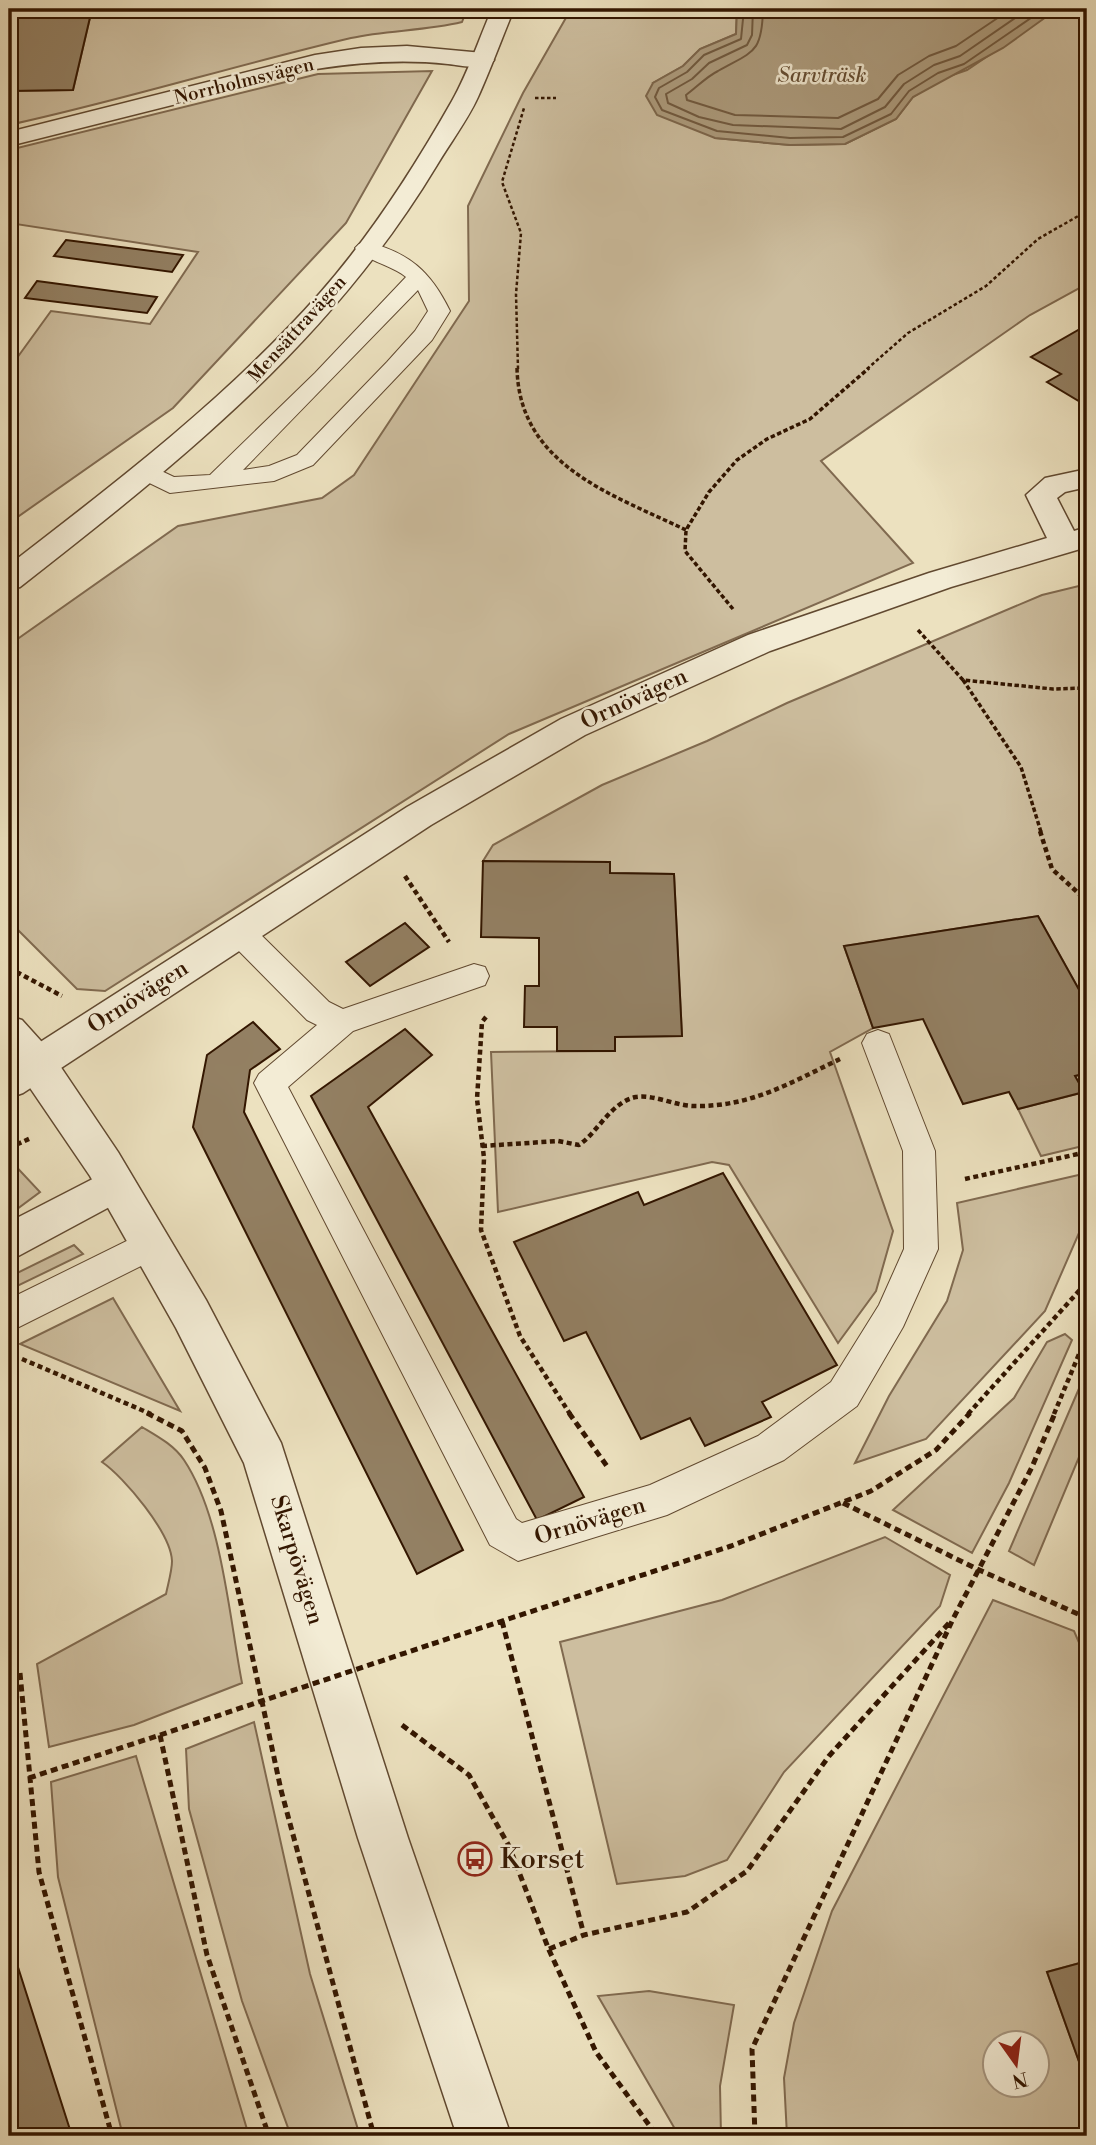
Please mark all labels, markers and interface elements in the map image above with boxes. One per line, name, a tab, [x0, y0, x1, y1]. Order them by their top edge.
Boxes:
street label: Norrholmsvägen	[171, 52, 317, 110]
water label: Sarvträsk	[778, 63, 866, 89]
street label: Mensättravägen	[243, 270, 351, 388]
street label: Ornövägen	[576, 662, 692, 736]
street label: Ornövägen	[82, 954, 194, 1040]
street label: Ornövägen	[531, 1491, 649, 1551]
street label: Skarpövägen	[264, 1492, 330, 1628]
bus stop icon: Korset	[456, 1840, 494, 1878]
place label: Korset	[500, 1842, 584, 1877]
north arrow	[981, 2030, 1050, 2100]
text: N	[1010, 2066, 1030, 2093]

